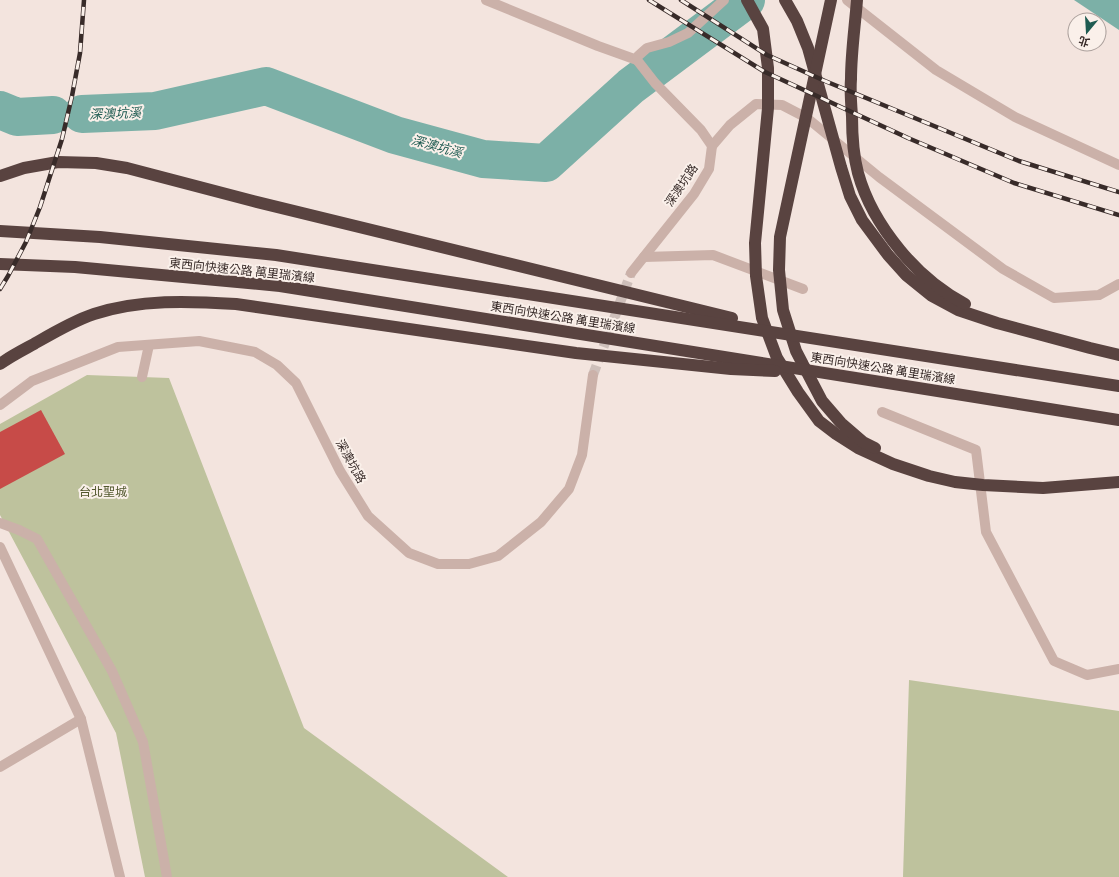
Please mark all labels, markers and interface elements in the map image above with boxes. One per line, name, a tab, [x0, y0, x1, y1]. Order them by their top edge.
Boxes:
north arrow	[1067, 12, 1107, 52]
text: 北	[1076, 33, 1091, 51]
water label: 深澳坑溪	[89, 103, 143, 123]
water label: 深澳坑溪	[410, 131, 466, 162]
street label: 深澳坑路	[661, 160, 701, 210]
street label: 東西向快速公路 萬里瑞濱線	[168, 254, 316, 286]
street label: 東西向快速公路 萬里瑞濱線	[489, 297, 637, 337]
street label: 東西向快速公路 萬里瑞濱線	[809, 348, 957, 388]
street label: 深澳坑路	[332, 436, 370, 486]
park label: 台北聖城	[79, 483, 127, 500]

